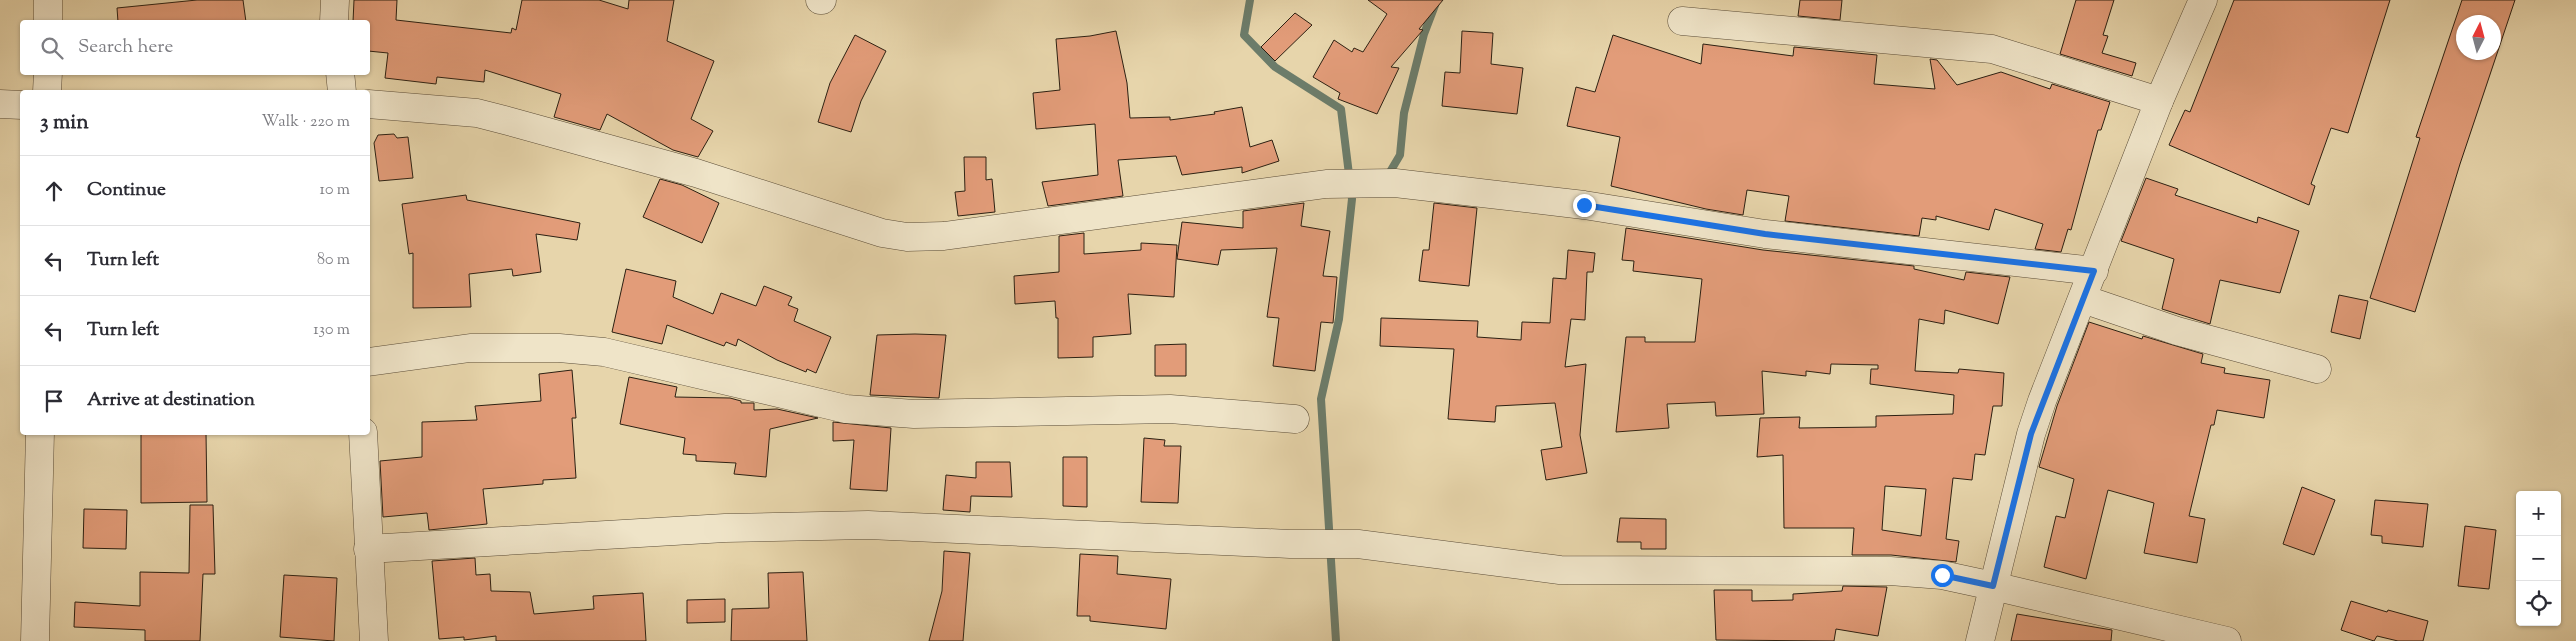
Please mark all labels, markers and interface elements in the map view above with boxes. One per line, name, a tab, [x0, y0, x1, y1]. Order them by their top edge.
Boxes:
north arrow	[2456, 15, 2501, 60]
search box	[20, 20, 370, 75]
icon: search	[38, 34, 66, 62]
text: Search here	[78, 34, 173, 61]
text: 3 min	[40, 108, 89, 138]
text: Walk · 220 m	[262, 111, 350, 134]
icon: ahead	[40, 177, 68, 205]
text: Continue	[87, 177, 166, 204]
text: 10 m	[320, 179, 350, 202]
route end	[1573, 194, 1596, 217]
icon: left	[40, 247, 68, 275]
text: Turn left	[87, 247, 159, 274]
text: 80 m	[317, 249, 350, 272]
icon: left	[40, 317, 68, 345]
text: Turn left	[87, 317, 159, 344]
text: 130 m	[313, 319, 350, 342]
icon: arrive	[40, 387, 68, 415]
text: Arrive at destination	[87, 387, 255, 414]
map controls	[2516, 491, 2561, 626]
button: +	[2516, 491, 2561, 536]
button: −	[2516, 536, 2561, 581]
route start	[1931, 564, 1954, 587]
button: locate	[2516, 581, 2561, 626]

